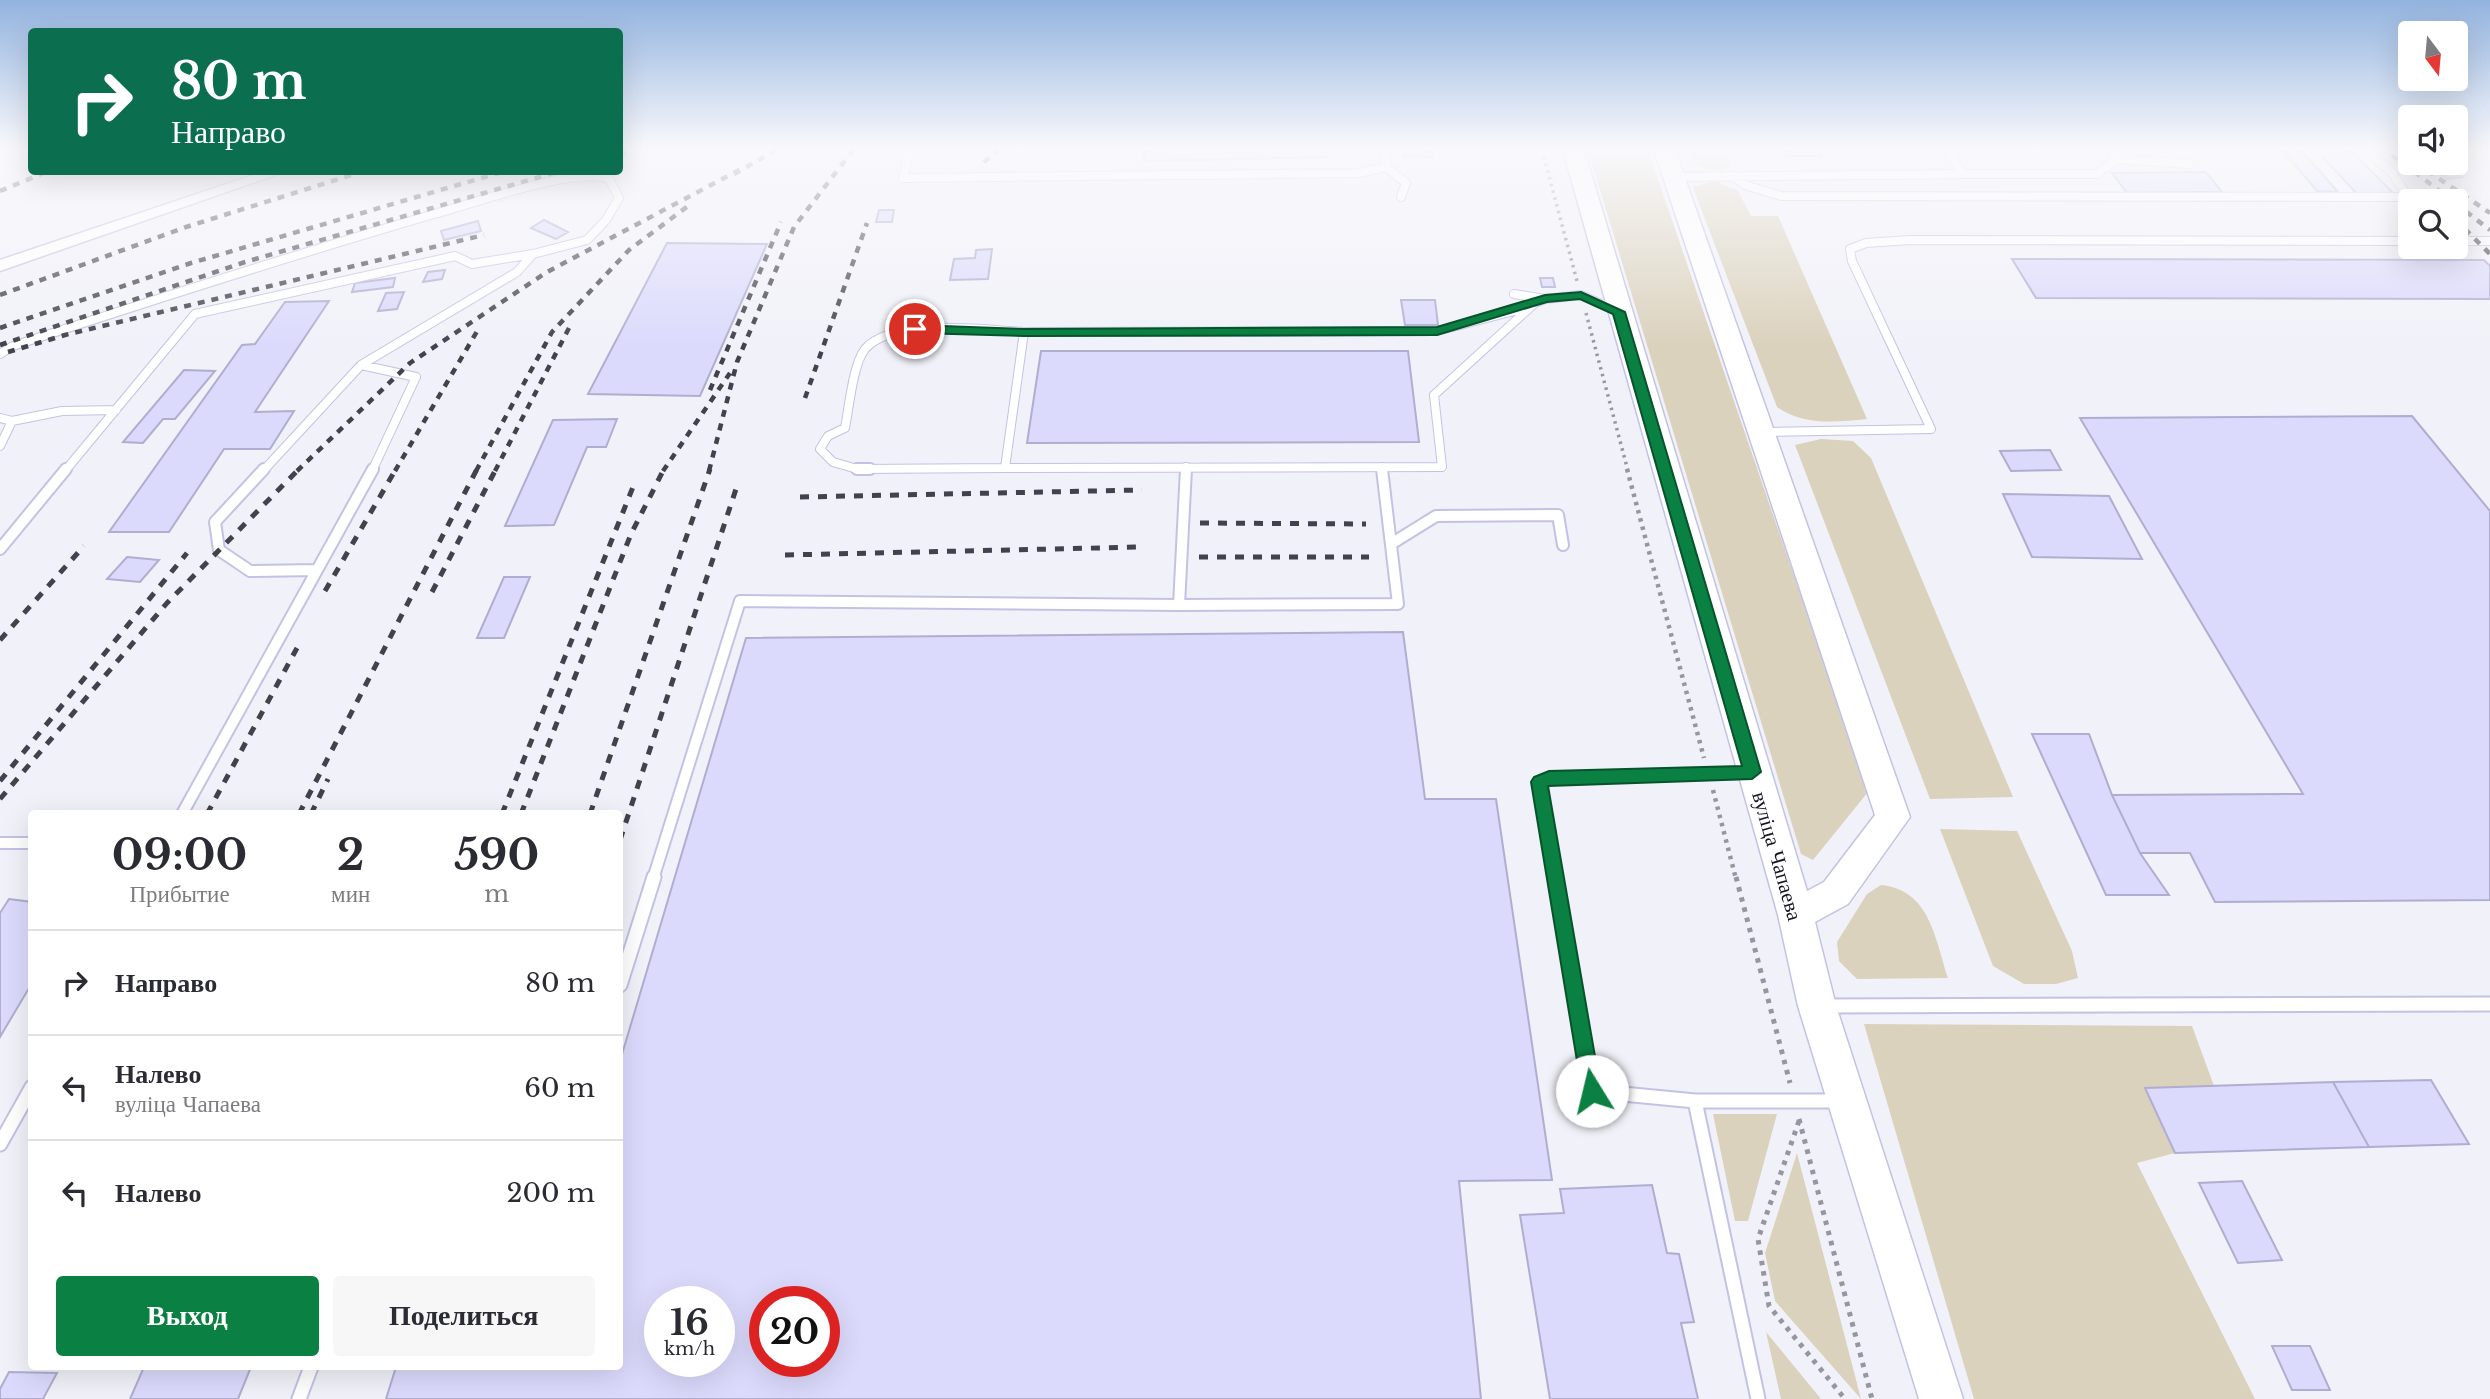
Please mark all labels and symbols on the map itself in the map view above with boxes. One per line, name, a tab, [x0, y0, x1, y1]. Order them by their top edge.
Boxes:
north arrow	[2398, 21, 2468, 91]
pin	[885, 299, 945, 359]
street label: вуліца Чапаева	[1746, 788, 1808, 924]
position arrow	[1555, 1054, 1629, 1128]
speed limit sign: 20	[749, 1286, 840, 1377]

